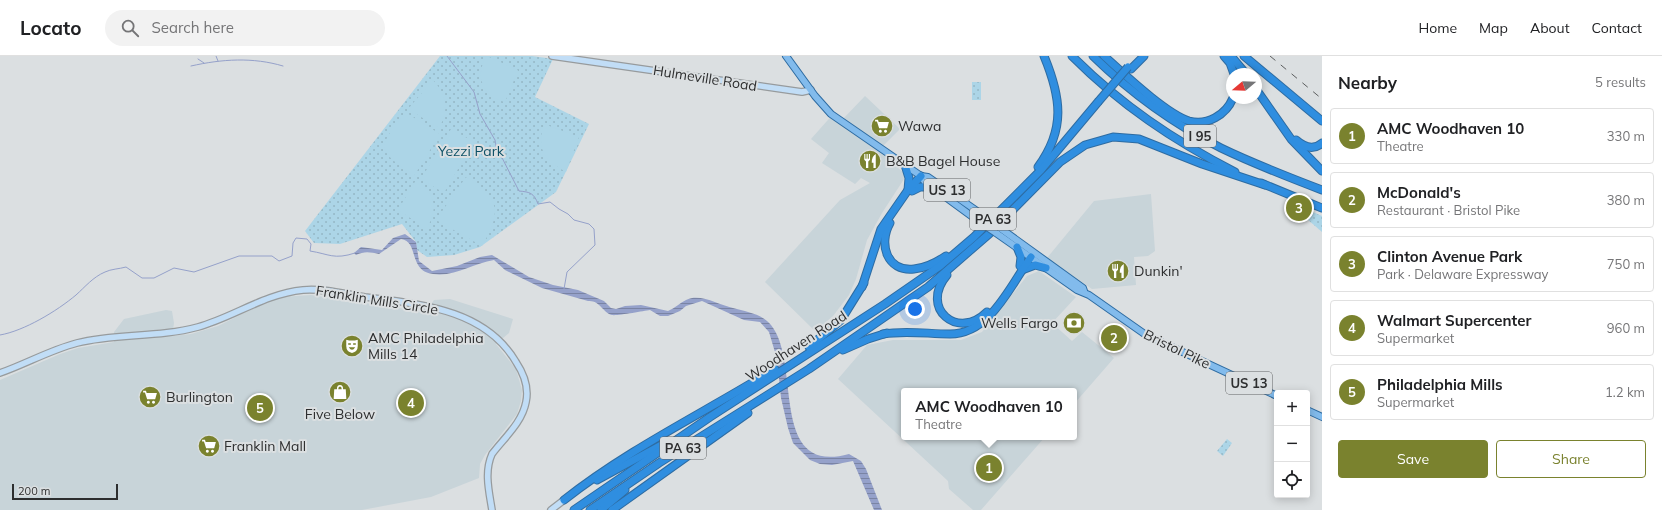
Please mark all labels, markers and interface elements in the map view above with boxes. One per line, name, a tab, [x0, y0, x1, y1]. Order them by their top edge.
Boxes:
search box	[105, 10, 385, 46]
text: Locato	[20, 16, 81, 40]
icon: search	[119, 17, 141, 39]
text: Search here	[151, 18, 234, 37]
text: Home	[1418, 19, 1457, 37]
text: Map	[1479, 19, 1508, 37]
text: About	[1530, 19, 1570, 37]
text: Contact	[1592, 19, 1642, 37]
street label: Hulmeville Road	[652, 61, 758, 95]
north arrow	[1226, 68, 1262, 104]
text: Nearby	[1338, 72, 1397, 93]
text: 5 results	[1595, 74, 1646, 90]
supermarket icon: Wawa	[869, 113, 895, 139]
place label: Wawa	[898, 117, 942, 135]
text: AMC Woodhaven 10	[1377, 119, 1524, 138]
road number: I 95	[1184, 125, 1216, 147]
text: 1	[1348, 128, 1356, 144]
text: 330 m	[1607, 128, 1645, 144]
text: Theatre	[1377, 138, 1424, 154]
park label: Yezzi Park	[437, 142, 505, 160]
restaurant icon: B&B Bagel House	[857, 148, 883, 174]
place label: B&B Bagel House	[886, 152, 1000, 170]
road number: US 13	[924, 179, 970, 201]
text: McDonald's	[1377, 183, 1461, 202]
text: 2	[1348, 192, 1356, 208]
text: 380 m	[1607, 192, 1645, 208]
pin: 3	[1286, 193, 1312, 223]
text: Restaurant · Bristol Pike	[1377, 202, 1520, 218]
road number: PA 63	[970, 208, 1016, 230]
text: Clinton Avenue Park	[1377, 247, 1522, 266]
text: 3	[1348, 256, 1356, 272]
text: 750 m	[1607, 256, 1645, 272]
restaurant icon: Dunkin'	[1105, 258, 1131, 284]
place label: Dunkin'	[1134, 262, 1183, 280]
text: Park · Delaware Expressway	[1377, 266, 1549, 282]
street label: Franklin Mills Circle	[315, 281, 439, 319]
your location	[905, 299, 925, 319]
street label: Woodhaven Road	[742, 307, 850, 385]
bank icon: Wells Fargo	[1061, 310, 1087, 336]
text: Walmart Supercenter	[1377, 311, 1531, 330]
place label: Wells Fargo	[981, 314, 1058, 332]
text: 4	[1348, 320, 1356, 336]
text: 960 m	[1607, 320, 1645, 336]
pin: 2	[1101, 323, 1127, 353]
street label: Bristol Pike	[1141, 325, 1213, 373]
place label: AMC Philadelphia Mills 14	[368, 329, 484, 363]
text: Supermarket	[1377, 330, 1454, 346]
theatre icon: AMC Philadelphia Mills 14	[339, 333, 365, 359]
road number: US 13	[1226, 372, 1272, 394]
text: Philadelphia Mills	[1377, 375, 1503, 394]
shop icon: Five Below	[327, 379, 353, 405]
supermarket icon: Burlington	[137, 384, 163, 410]
text: 5	[1348, 384, 1356, 400]
text: 1.2 km	[1605, 384, 1645, 400]
place label: Burlington	[166, 388, 233, 406]
pin: 4	[398, 388, 424, 418]
popup	[901, 388, 1077, 440]
map controls	[1274, 390, 1310, 498]
button: +	[1274, 390, 1310, 426]
pin: 5	[247, 393, 273, 423]
text: Supermarket	[1377, 394, 1454, 410]
text: AMC Woodhaven 10	[915, 397, 1063, 416]
place label: Five Below	[305, 405, 375, 423]
text: Theatre	[915, 416, 962, 432]
button: −	[1274, 426, 1310, 462]
supermarket icon: Franklin Mall	[196, 433, 222, 459]
place label: Franklin Mall	[224, 437, 306, 455]
road number: PA 63	[660, 437, 706, 459]
button: Save	[1338, 440, 1488, 478]
button: Share	[1496, 440, 1646, 478]
pin: 1	[976, 453, 1002, 483]
button: locate	[1274, 462, 1310, 498]
scale bar	[12, 482, 118, 501]
text: 200 m	[18, 484, 50, 498]

